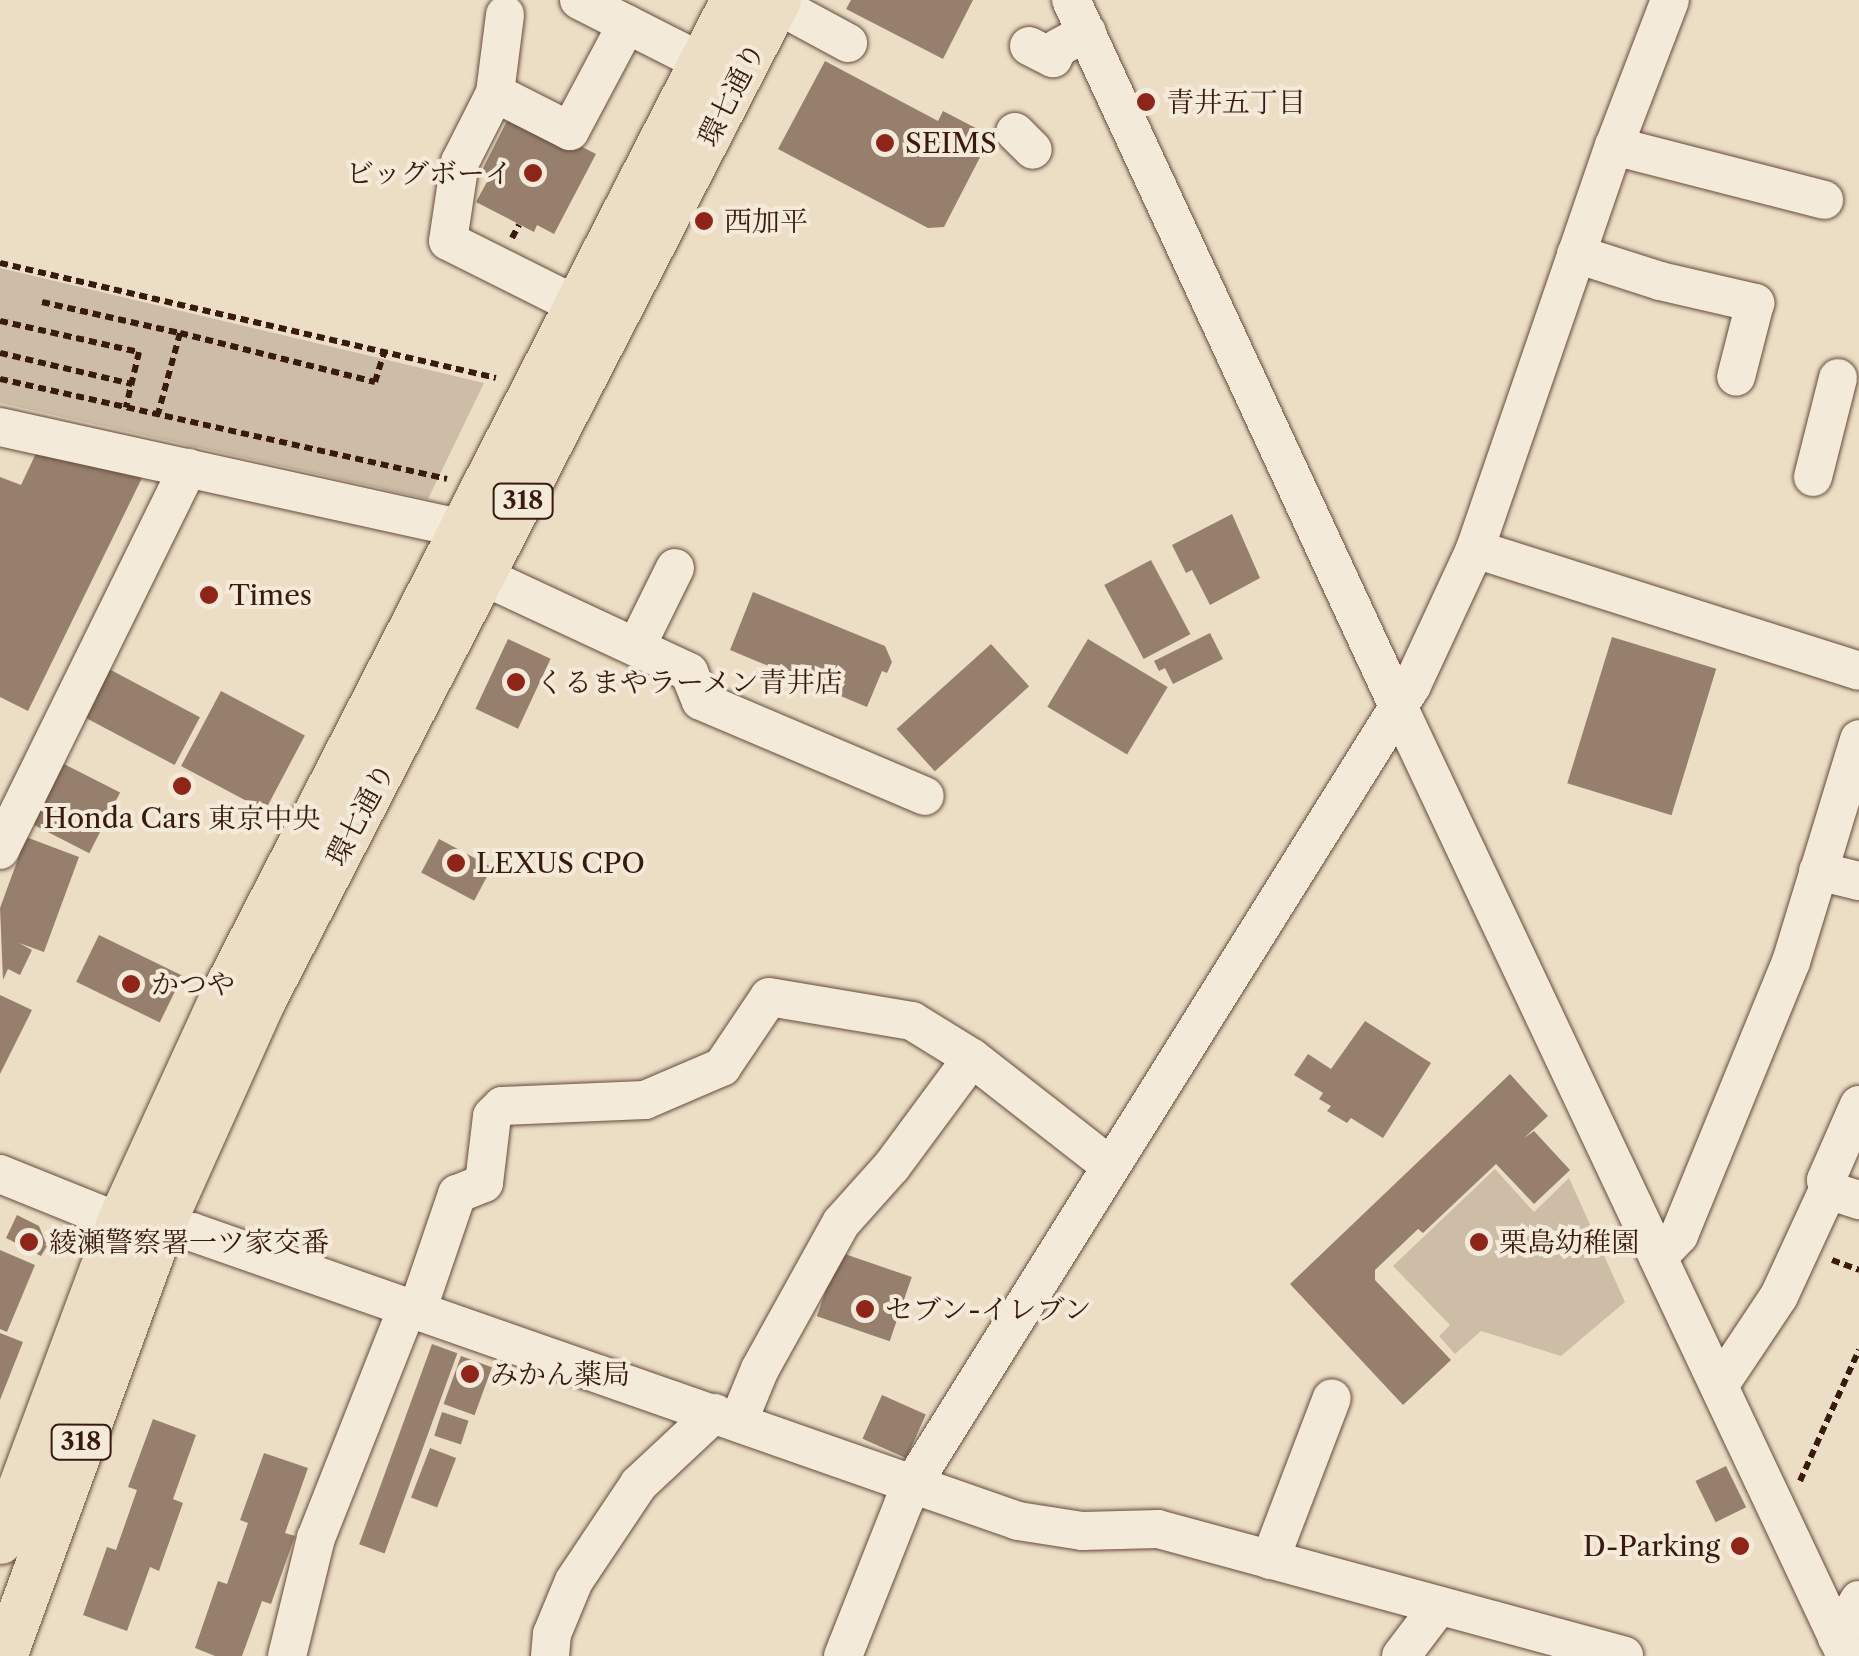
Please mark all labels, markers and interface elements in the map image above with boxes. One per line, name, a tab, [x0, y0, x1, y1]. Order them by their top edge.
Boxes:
street label: 環七通り	[691, 36, 771, 152]
place label: 青井五丁目	[1166, 85, 1306, 119]
marker: 青井五丁目	[1135, 91, 1157, 113]
place label: SEIMS	[905, 126, 997, 160]
marker: SEIMS	[874, 132, 896, 154]
place label: ビッグボーイ	[345, 156, 513, 190]
marker: ビッグボーイ	[522, 162, 544, 184]
place label: 西加平	[724, 204, 808, 238]
marker: 西加平	[693, 210, 715, 232]
road number: 318	[490, 481, 556, 521]
place label: Times	[229, 578, 312, 612]
marker: Times	[198, 584, 220, 606]
place label: くるまやラーメン青井店	[536, 665, 844, 699]
marker: くるまやラーメン青井店	[505, 671, 527, 693]
street label: 環七通り	[319, 757, 401, 871]
marker: Honda Cars 東京中央	[171, 775, 193, 797]
place label: Honda Cars 東京中央	[43, 801, 321, 835]
place label: LEXUS CPO	[476, 846, 645, 880]
marker: LEXUS CPO	[445, 852, 467, 874]
place label: かつや	[151, 967, 235, 1001]
marker: かつや	[120, 973, 142, 995]
place label: 綾瀬警察署一ツ家交番	[49, 1225, 329, 1259]
place label: 栗島幼稚園	[1499, 1225, 1639, 1259]
marker: 綾瀬警察署一ツ家交番	[18, 1231, 40, 1253]
marker: 栗島幼稚園	[1468, 1231, 1490, 1253]
place label: セブン-イレブン	[885, 1292, 1094, 1326]
marker: セブン-イレブン	[854, 1298, 876, 1320]
place label: みかん薬局	[490, 1357, 630, 1391]
marker: みかん薬局	[459, 1363, 481, 1385]
road number: 318	[48, 1422, 114, 1462]
place label: D-Parking	[1583, 1529, 1720, 1563]
marker: D-Parking	[1729, 1535, 1751, 1557]

